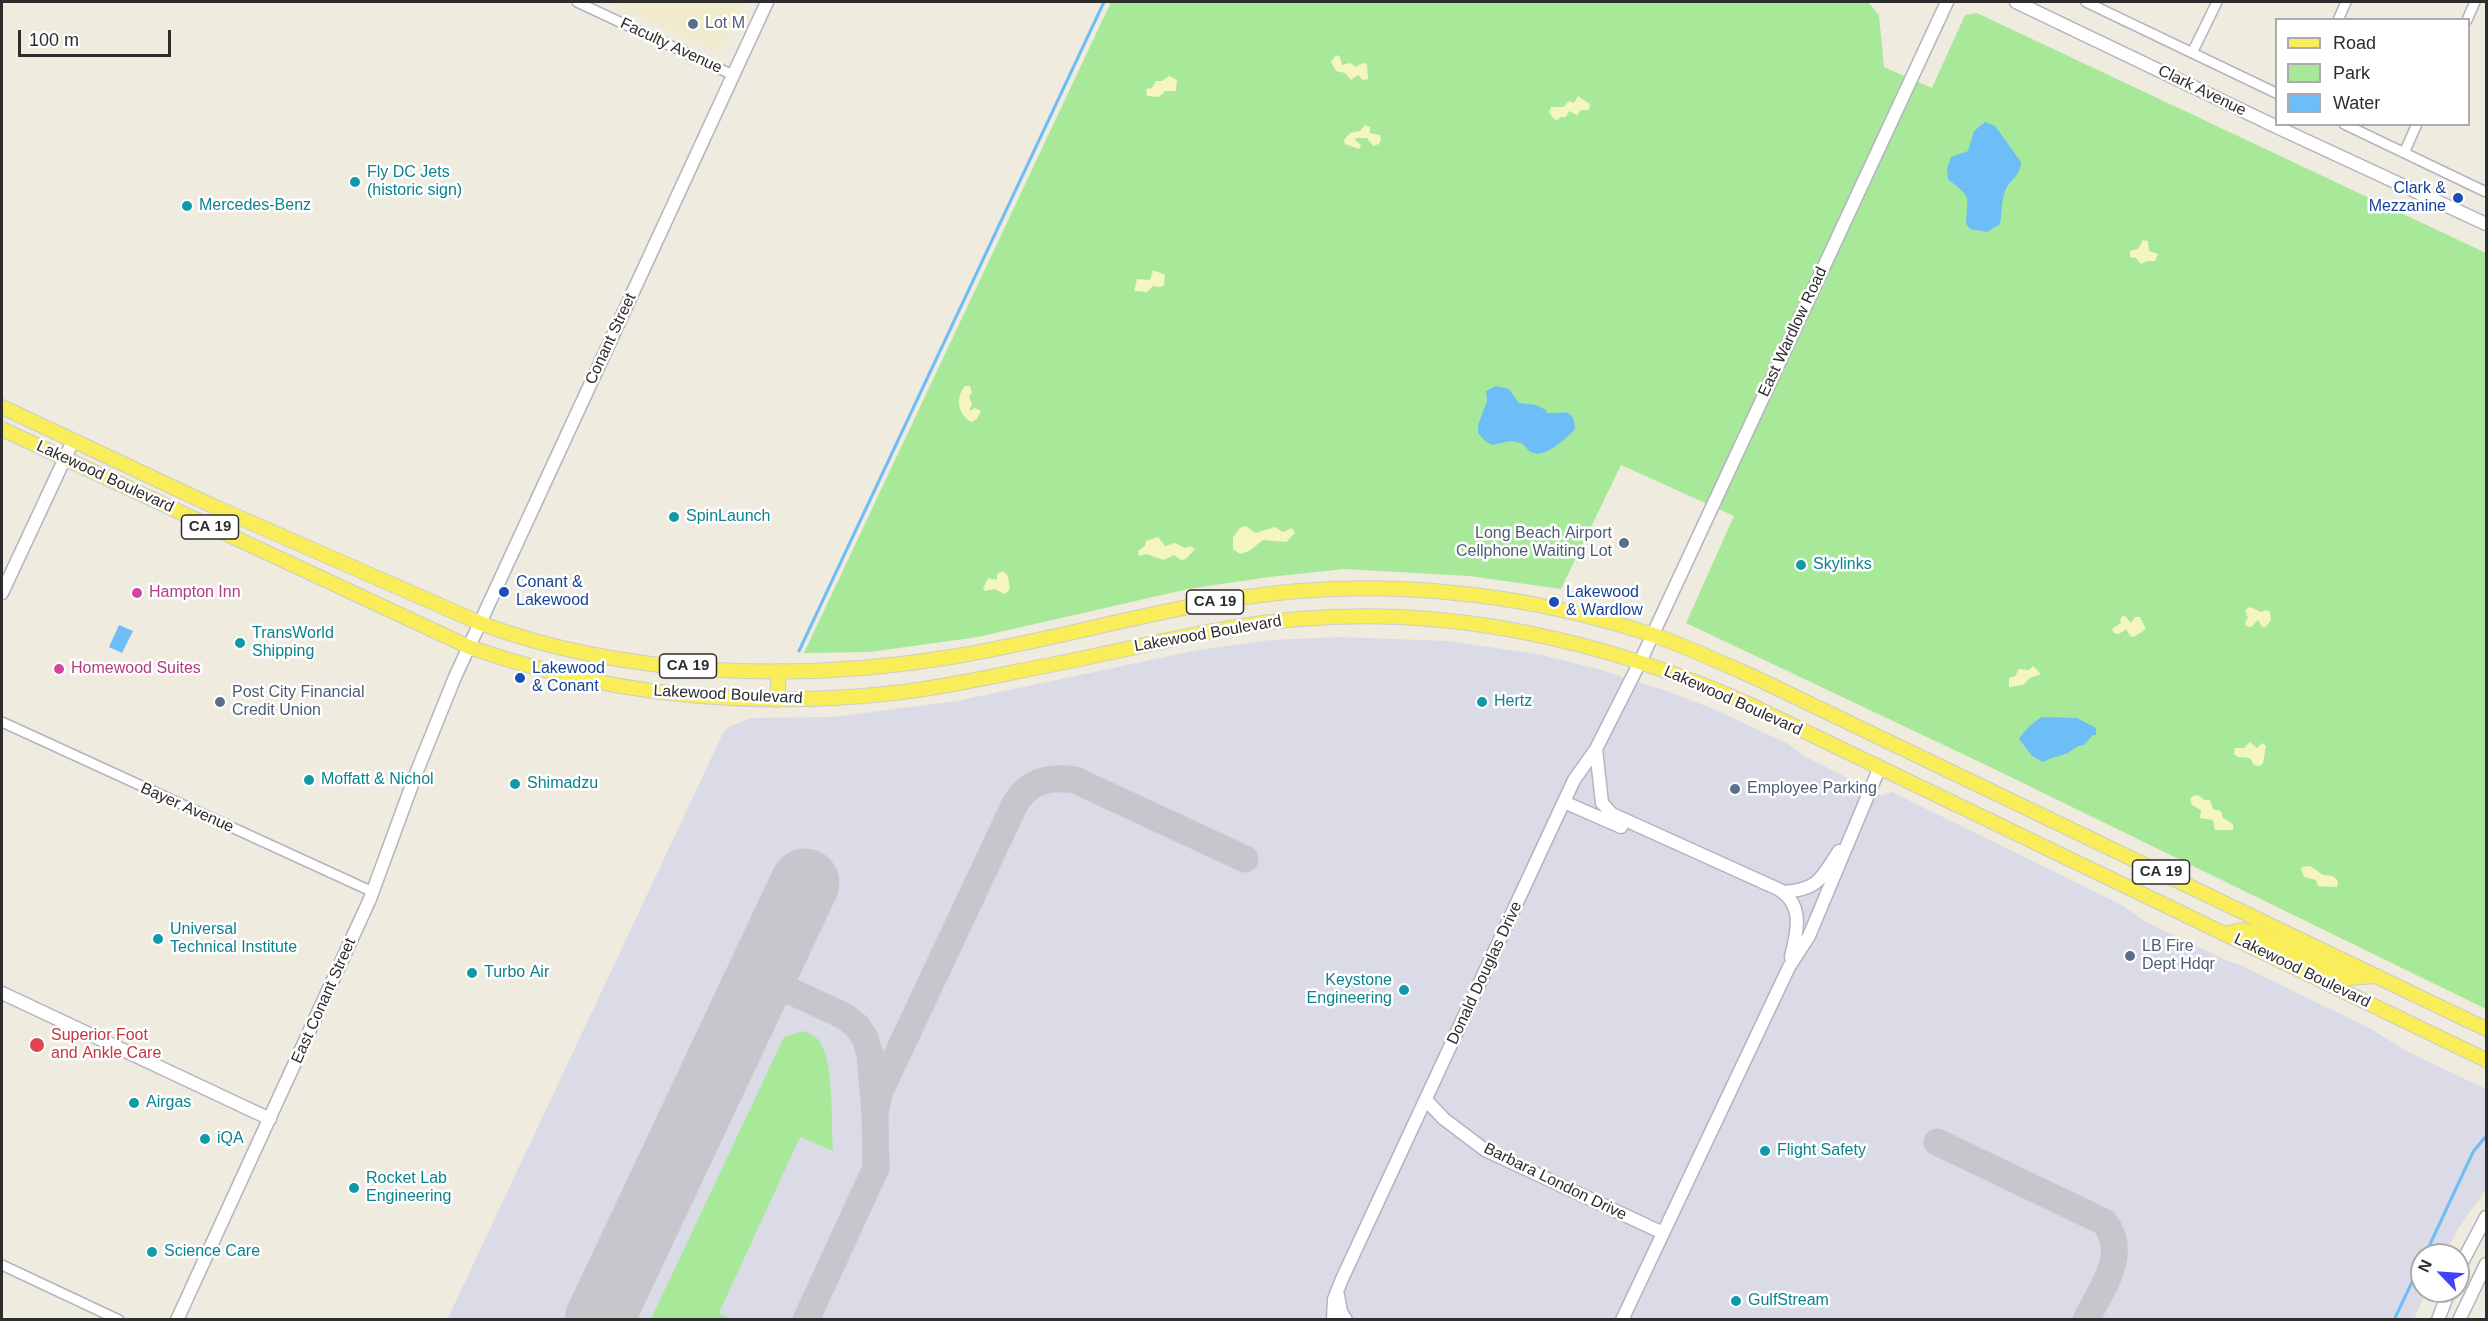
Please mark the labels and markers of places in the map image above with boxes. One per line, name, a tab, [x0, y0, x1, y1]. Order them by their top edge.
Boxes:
place label: Lot M	[705, 14, 745, 34]
marker: Lot M	[686, 17, 700, 31]
place label: Fly DC Jets (historic sign)	[367, 163, 462, 201]
marker: Fly DC Jets (historic sign)	[348, 175, 362, 189]
place label: Clark & Mezzanine	[2369, 179, 2446, 217]
marker: Clark & Mezzanine	[2451, 191, 2465, 205]
place label: Mercedes-Benz	[199, 196, 311, 216]
marker: Mercedes-Benz	[180, 199, 194, 213]
place label: SpinLaunch	[686, 507, 771, 527]
marker: SpinLaunch	[667, 510, 681, 524]
place label: Long Beach Airport Cellphone Waiting Lot	[1456, 524, 1612, 562]
marker: Long Beach Airport Cellphone Waiting Lot	[1617, 536, 1631, 550]
place label: Skylinks	[1813, 555, 1872, 575]
marker: Skylinks	[1794, 558, 1808, 572]
place label: Conant & Lakewood	[516, 573, 589, 611]
place label: Hampton Inn	[149, 583, 241, 603]
place label: Lakewood & Wardlow	[1566, 583, 1643, 621]
marker: Conant & Lakewood	[497, 585, 511, 599]
marker: Hampton Inn	[130, 586, 144, 600]
marker: Lakewood & Wardlow	[1547, 595, 1561, 609]
place label: TransWorld Shipping	[252, 624, 334, 662]
marker: TransWorld Shipping	[233, 636, 247, 650]
place label: Homewood Suites	[71, 659, 201, 679]
place label: Lakewood & Conant	[532, 659, 605, 697]
marker: Homewood Suites	[52, 662, 66, 676]
marker: Lakewood & Conant	[513, 671, 527, 685]
place label: Post City Financial Credit Union	[232, 683, 364, 721]
place label: Hertz	[1494, 692, 1532, 712]
marker: Post City Financial Credit Union	[213, 695, 227, 709]
marker: Hertz	[1475, 695, 1489, 709]
place label: Moffatt & Nichol	[321, 770, 434, 790]
marker: Moffatt & Nichol	[302, 773, 316, 787]
place label: Shimadzu	[527, 774, 598, 794]
marker: Shimadzu	[508, 777, 522, 791]
place label: Employee Parking	[1747, 779, 1877, 799]
marker: Employee Parking	[1728, 782, 1742, 796]
place label: Universal Technical Institute	[170, 920, 297, 958]
marker: Universal Technical Institute	[151, 932, 165, 946]
place label: LB Fire Dept Hdqr	[2142, 937, 2215, 975]
marker: LB Fire Dept Hdqr	[2123, 949, 2137, 963]
place label: Turbo Air	[484, 963, 549, 983]
marker: Turbo Air	[465, 966, 479, 980]
place label: Keystone Engineering	[1307, 971, 1392, 1009]
marker: Keystone Engineering	[1397, 983, 1411, 997]
place label: Superior Foot and Ankle Care	[51, 1026, 161, 1064]
marker: Superior Foot and Ankle Care	[28, 1036, 46, 1054]
place label: Airgas	[146, 1093, 191, 1113]
marker: Airgas	[127, 1096, 141, 1110]
place label: iQA	[217, 1129, 244, 1149]
marker: iQA	[198, 1132, 212, 1146]
place label: Flight Safety	[1777, 1141, 1866, 1161]
marker: Flight Safety	[1758, 1144, 1772, 1158]
place label: Rocket Lab Engineering	[366, 1169, 451, 1207]
marker: Rocket Lab Engineering	[347, 1181, 361, 1195]
place label: Science Care	[164, 1242, 260, 1262]
marker: Science Care	[145, 1245, 159, 1259]
place label: GulfStream	[1748, 1291, 1829, 1311]
marker: GulfStream	[1729, 1294, 1743, 1308]

